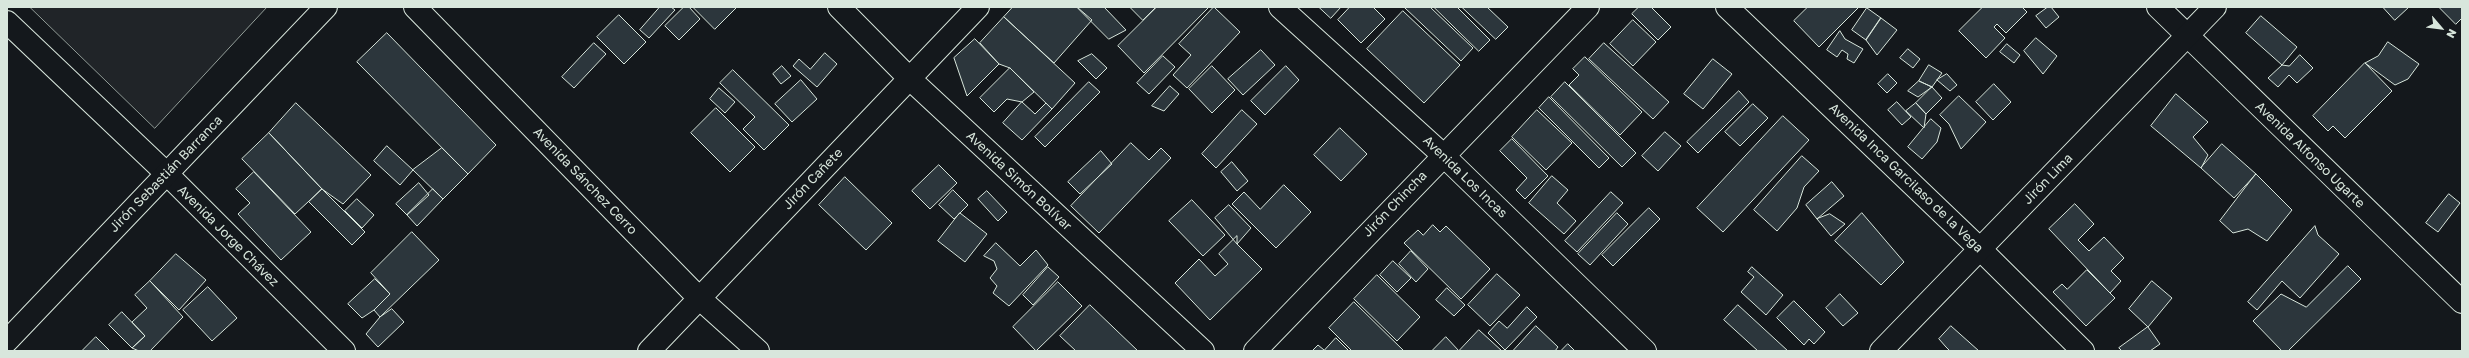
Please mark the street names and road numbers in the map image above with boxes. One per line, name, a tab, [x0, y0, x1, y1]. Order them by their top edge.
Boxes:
street label: Avenida Alfonso Ugarte	[2252, 99, 2368, 211]
street label: Avenida Inca Garcilaso de la Vega	[1826, 100, 1986, 256]
street label: Jirón Sebastián Barranca	[106, 113, 226, 235]
street label: Avenida Sánchez Cerro	[530, 124, 640, 238]
street label: Avenida Simón Bolívar	[963, 128, 1075, 234]
street label: Avenida Los Incas	[1420, 133, 1510, 221]
street label: Jirón Cañete	[780, 145, 846, 213]
street label: Jirón Lima	[2020, 150, 2076, 208]
street label: Jirón Chincha	[1360, 168, 1430, 240]
street label: Avenida Jorge Chávez	[174, 182, 282, 290]

